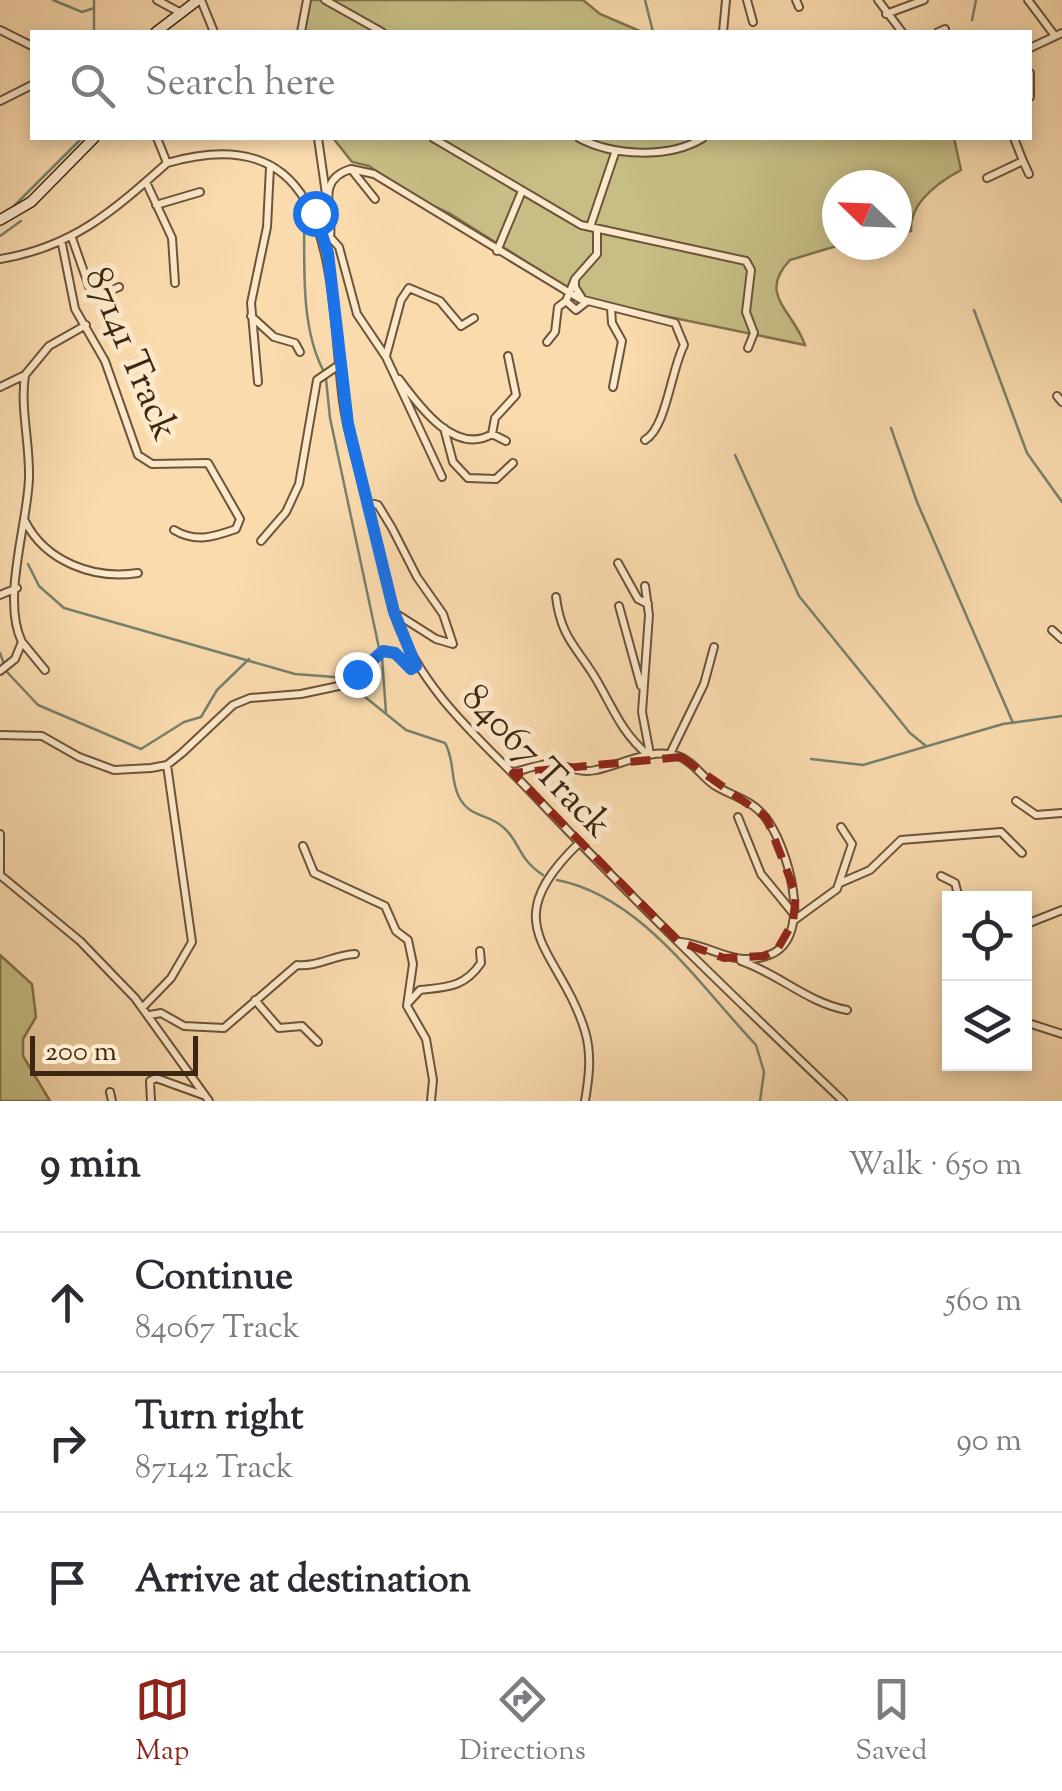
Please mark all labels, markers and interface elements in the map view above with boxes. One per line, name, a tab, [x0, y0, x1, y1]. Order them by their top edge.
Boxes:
search box	[30, 30, 1032, 140]
icon: search	[65, 58, 120, 113]
text: Search here	[145, 58, 336, 112]
north arrow	[822, 170, 912, 260]
route start	[293, 191, 339, 237]
street label: 87141 Track	[69, 260, 190, 450]
route end	[335, 652, 381, 698]
street label: 84067 Track	[448, 674, 623, 852]
map controls	[942, 891, 1032, 1071]
button: locate	[942, 891, 1032, 981]
button: layers	[942, 981, 1032, 1071]
scale bar	[30, 1031, 198, 1076]
text: 200 m	[45, 1033, 117, 1073]
text: 9 min	[40, 1136, 141, 1196]
text: Walk · 650 m	[848, 1143, 1022, 1189]
text: Continue	[135, 1252, 293, 1306]
icon: ahead	[40, 1275, 95, 1330]
text: 560 m	[945, 1279, 1022, 1325]
text: 84067 Track	[135, 1306, 300, 1352]
text: Turn right	[135, 1392, 303, 1446]
icon: right	[40, 1415, 95, 1470]
text: 90 m	[956, 1419, 1022, 1465]
text: 87142 Track	[135, 1446, 294, 1492]
icon: arrive	[40, 1555, 95, 1610]
text: Arrive at destination	[135, 1555, 471, 1609]
tab: Map	[135, 1672, 190, 1772]
tab: Directions	[459, 1672, 586, 1772]
tab: Saved	[855, 1672, 927, 1772]

